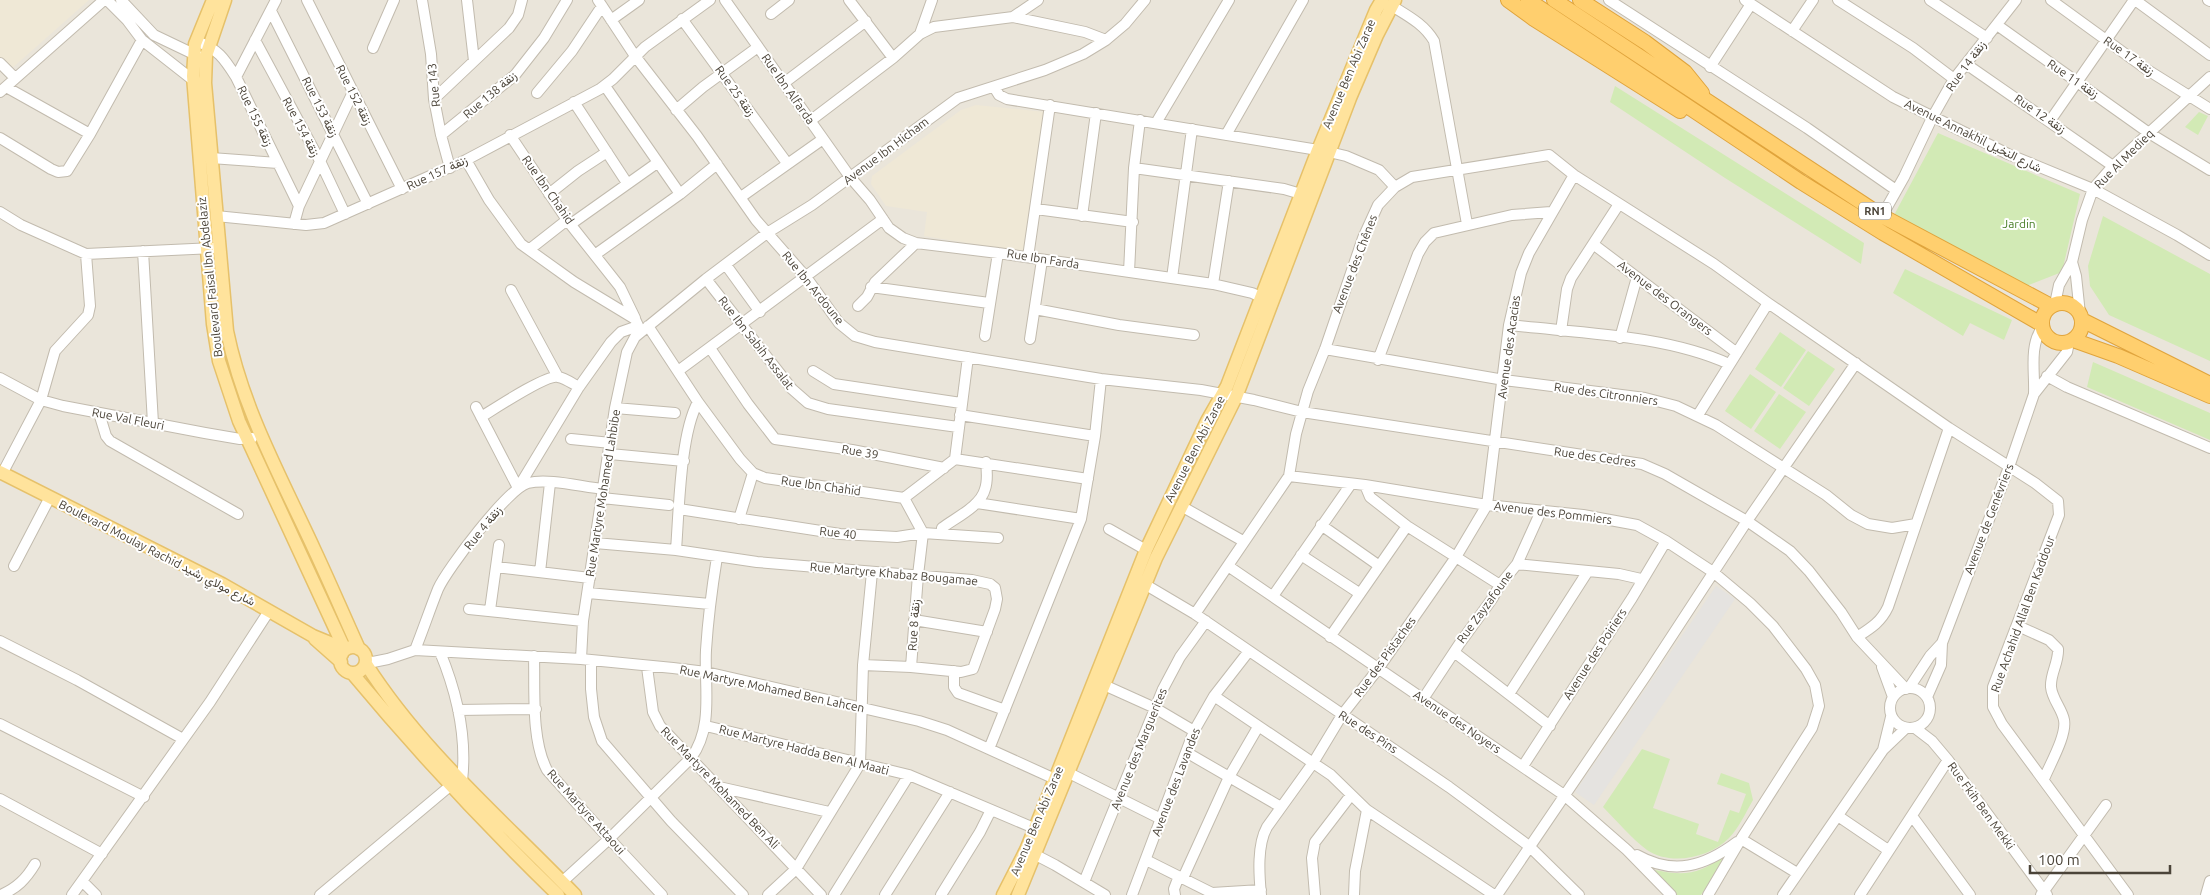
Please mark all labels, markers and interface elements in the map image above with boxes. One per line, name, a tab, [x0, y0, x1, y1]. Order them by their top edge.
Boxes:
street label: Avenue Ben Abi Zarae	[1320, 17, 1378, 131]
street label: Rue 17 زنقة	[2100, 33, 2157, 79]
street label: Rue 14 زنقة	[1943, 38, 1990, 95]
street label: Rue Ibn Alfarda	[759, 51, 817, 126]
street label: Rue 11 زنقة	[2044, 57, 2101, 102]
street label: Rue 143	[425, 62, 442, 108]
street label: Rue 152 زنقة	[332, 63, 375, 128]
street label: Rue 25 زنقة	[711, 63, 758, 120]
street label: Rue 138 زنقة	[460, 69, 520, 122]
street label: Rue 153 زنقة	[298, 75, 341, 140]
street label: Rue 155 زنقة	[233, 83, 276, 149]
street label: Rue 12 زنقة	[2011, 92, 2068, 137]
street label: Rue 154 زنقة	[279, 95, 323, 160]
street label: Avenue Annakhil شارع النخيل	[1901, 97, 2044, 177]
street label: Avenue Ibn Hicham	[841, 114, 931, 187]
street label: Rue Al Medieq	[2091, 126, 2156, 191]
street label: Rue 157 زنقة	[404, 153, 470, 194]
street label: Rue Ibn Chahid	[520, 153, 577, 226]
street label: Boulevard Faisal Ibn Abdelaziz	[195, 196, 224, 358]
road number: RN1	[1859, 202, 1891, 220]
street label: Avenue des Chênes	[1330, 213, 1379, 315]
park label: Jardin	[2002, 217, 2036, 230]
street label: Rue Ibn Farda	[1006, 246, 1080, 271]
street label: Rue Ibn Ardoune	[780, 249, 847, 327]
street label: Avenue des Orangers	[1615, 258, 1715, 337]
street label: Rue Ibn Sabih Assalat	[716, 294, 797, 392]
street label: Avenue des Acacias	[1495, 294, 1522, 399]
street label: Rue des Citronniers	[1553, 380, 1659, 407]
street label: Avenue Ben Abi Zarae	[1162, 393, 1227, 504]
street label: Rue Val Fleuri	[91, 405, 166, 432]
street label: Rue Martyre Mohamed Lahbibe	[583, 408, 622, 577]
street label: Rue 39	[841, 442, 880, 461]
street label: Rue des Cedres	[1553, 444, 1637, 469]
street label: Avenue de Genévriers	[1961, 462, 2016, 576]
street label: Rue Ibn Chahid	[780, 473, 862, 498]
street label: Boulevard Moulay Rachid شارع مولاي رشيد	[55, 497, 258, 612]
street label: Avenue des Pommiers	[1493, 499, 1613, 526]
street label: Rue 4 زنقة	[461, 503, 506, 553]
street label: Rue 40	[819, 524, 857, 541]
street label: Rue Achahid Allal Ben Kaddour	[1988, 533, 2057, 694]
street label: Rue Martyre Khabaz Bougamae	[809, 560, 979, 587]
street label: Rue Zayzafoune	[1454, 568, 1515, 645]
street label: Rue 8 زنقة	[905, 599, 924, 652]
street label: Avenue des Poiriers	[1560, 606, 1629, 702]
street label: Rue des Pistaches	[1351, 614, 1418, 699]
street label: Rue Martyre Mohamed Ben Lahcen	[679, 663, 866, 714]
street label: Avenue des Marguerites	[1108, 686, 1169, 812]
street label: Avenue des Noyers	[1411, 688, 1503, 756]
street label: Rue des Pins	[1336, 708, 1400, 755]
street label: Rue Martyre Hadda Ben Al Maati	[718, 722, 891, 777]
street label: Rue Martyre Mohamed Ben Ali	[659, 724, 782, 851]
street label: Avenue des Lavandes	[1149, 726, 1202, 838]
street label: Rue Fkih Ben Mekki	[1945, 760, 2017, 852]
street label: Avenue Ben Abi Zarae	[1008, 764, 1066, 878]
street label: Rue Martyre Attaoui	[545, 767, 628, 857]
scale bar	[2030, 842, 2170, 874]
text: 100 m	[2038, 851, 2080, 868]

